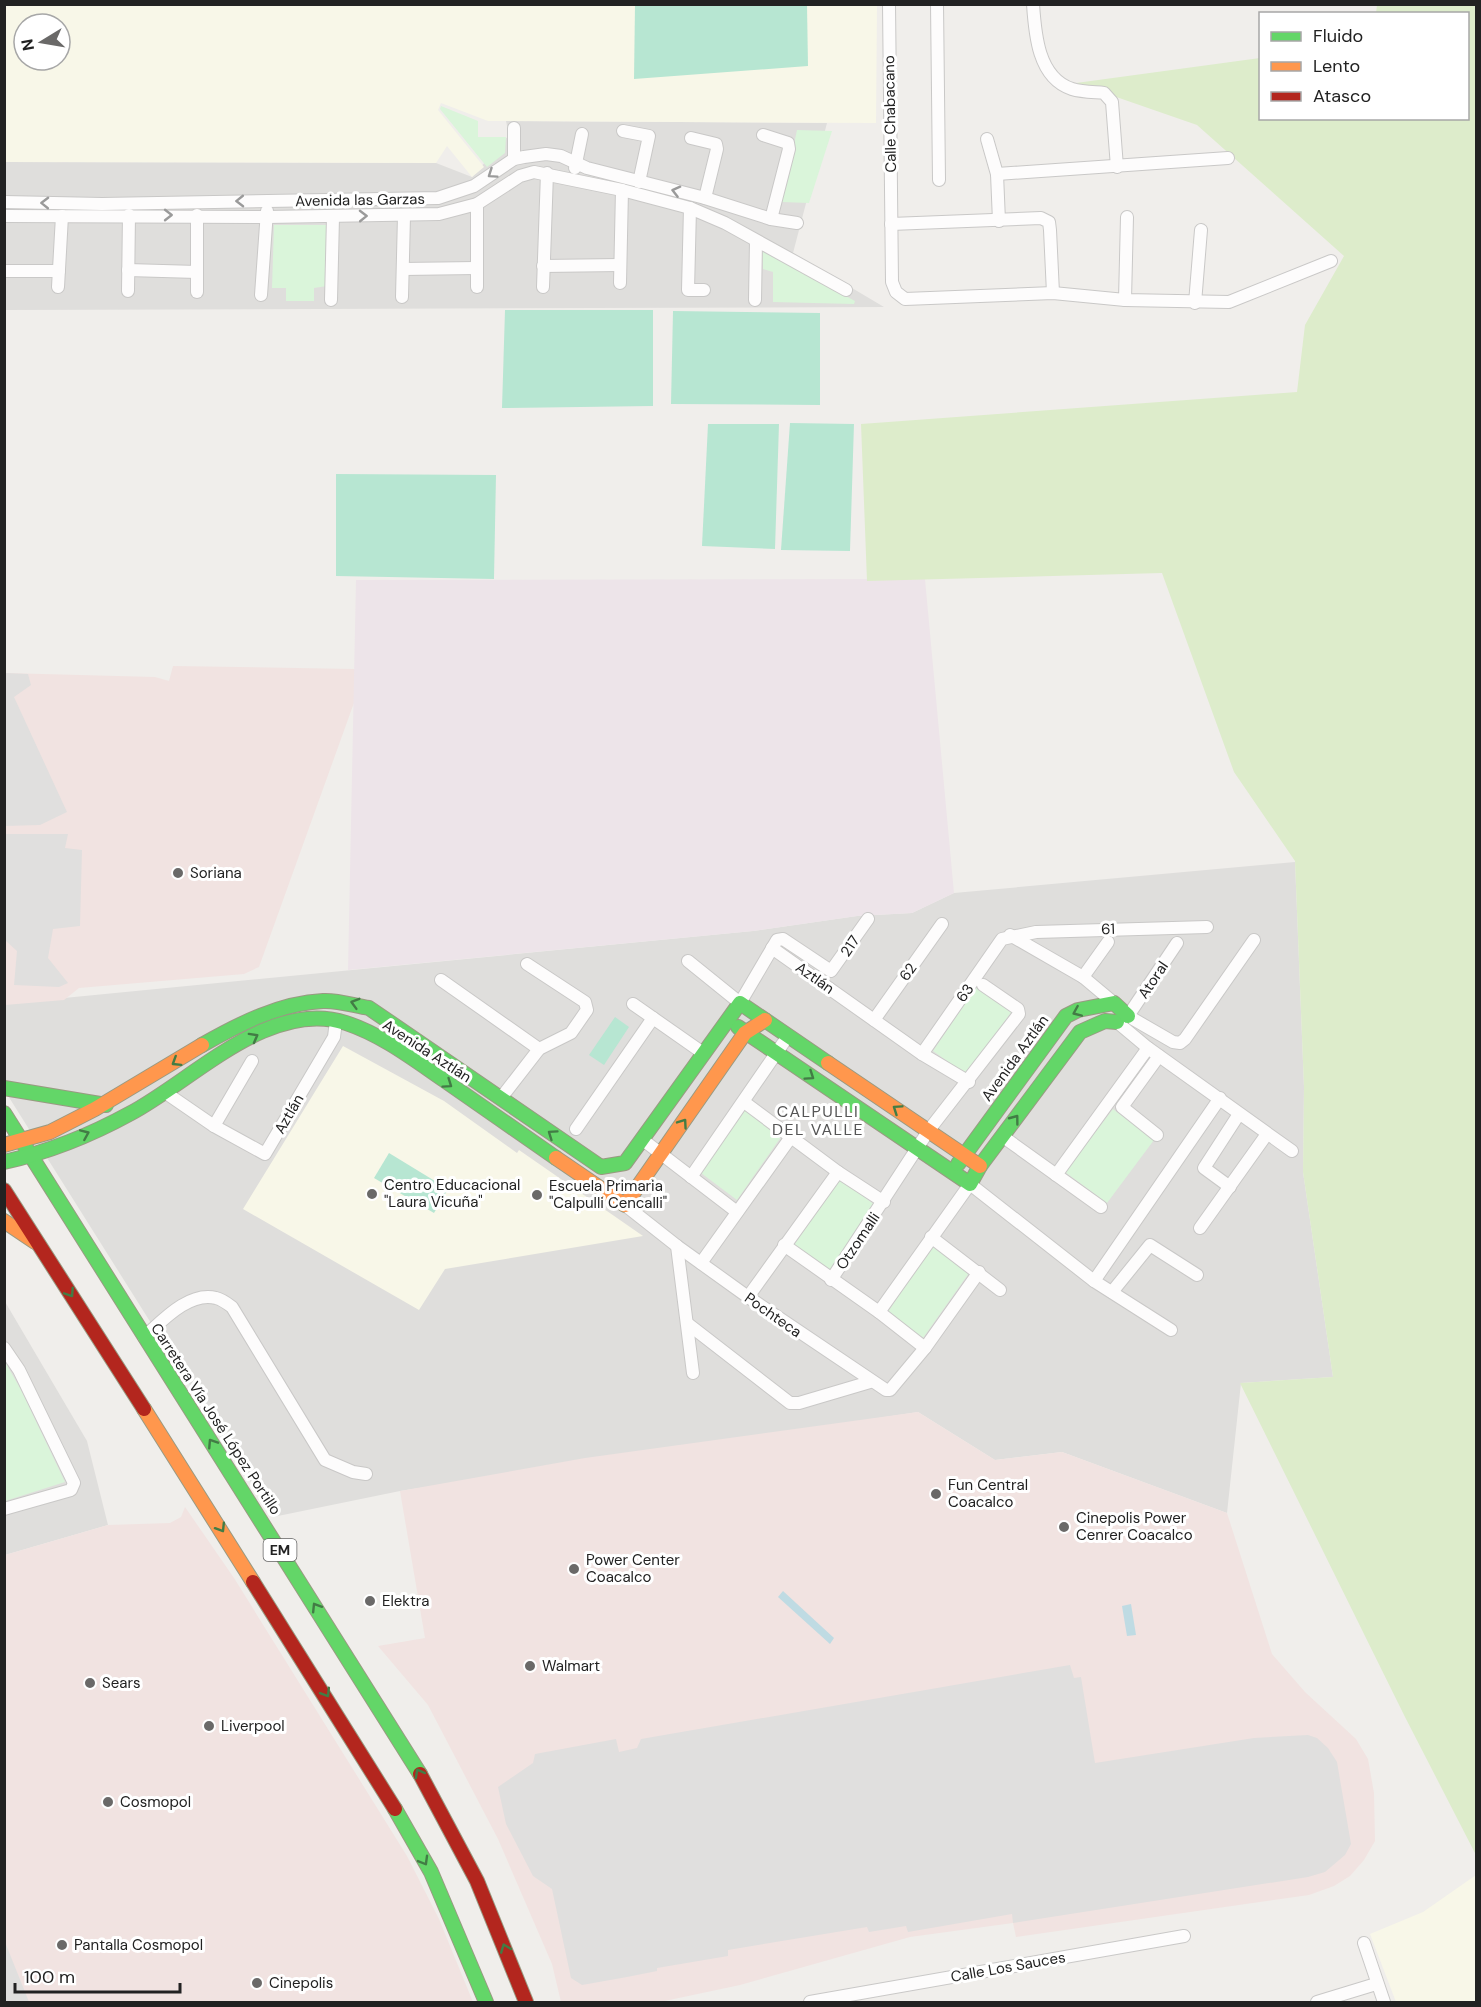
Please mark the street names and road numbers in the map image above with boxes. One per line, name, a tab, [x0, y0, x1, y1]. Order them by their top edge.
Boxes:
street label: Calle Chabacano	[879, 55, 901, 173]
street label: Avenida las Garzas	[295, 189, 425, 211]
street label: 61	[1101, 919, 1115, 939]
street label: 217	[836, 932, 864, 960]
street label: Atoral	[1133, 957, 1173, 1003]
street label: Aztlán	[792, 958, 838, 998]
street label: 62	[895, 959, 921, 985]
street label: 63	[952, 980, 978, 1006]
street label: Avenida Aztlán	[977, 1011, 1053, 1105]
street label: Avenida Aztlán	[379, 1015, 475, 1087]
street label: Aztlán	[270, 1090, 308, 1138]
street label: Otzomalli	[832, 1208, 884, 1274]
street label: Pochteca	[741, 1288, 805, 1342]
street label: Carretera Vía José López Portillo	[146, 1319, 286, 1519]
road number: EM	[264, 1539, 296, 1561]
street label: Calle Los Sauces	[949, 1947, 1067, 1987]

